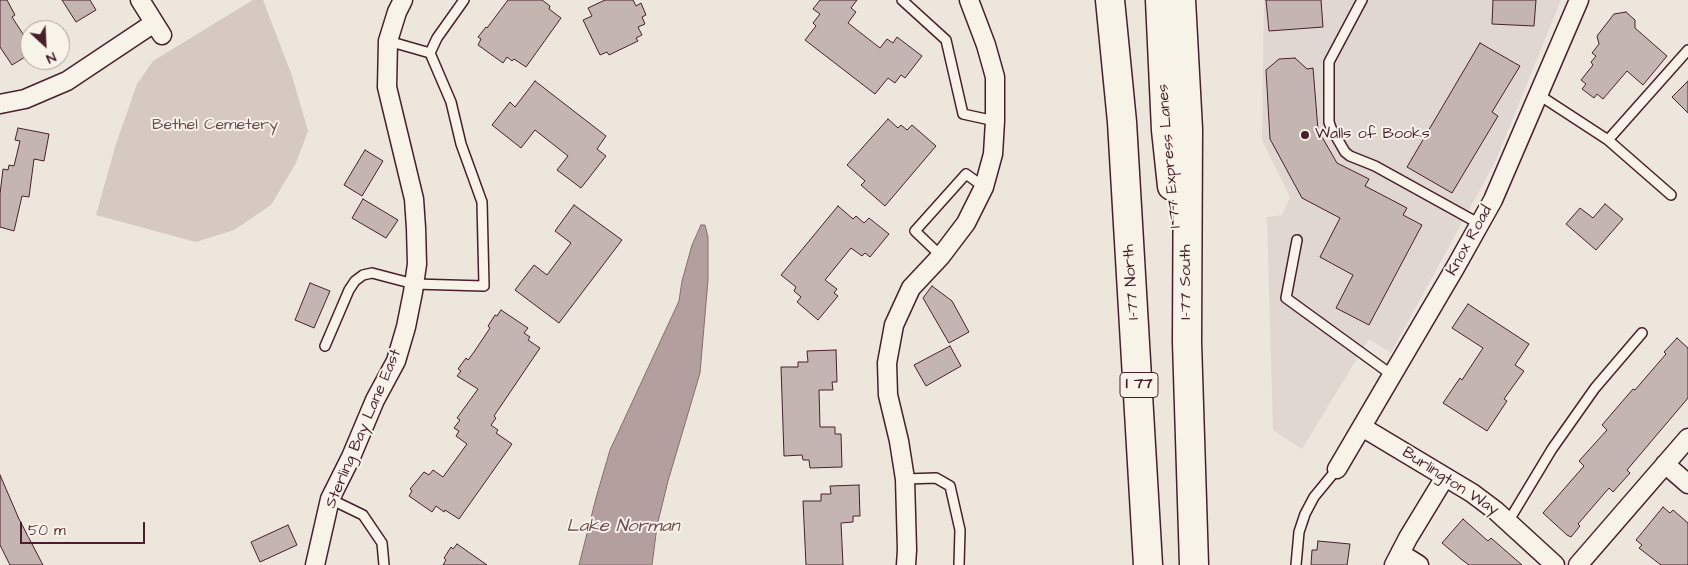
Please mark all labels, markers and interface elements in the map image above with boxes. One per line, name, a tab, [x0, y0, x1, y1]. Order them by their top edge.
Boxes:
north arrow	[20, 20, 70, 70]
text: N	[43, 47, 59, 69]
street label: I 77 Express Lanes	[1154, 83, 1186, 229]
park label: Bethel Cemetery	[152, 116, 278, 136]
place label: Walls of Books	[1315, 125, 1430, 145]
marker: Walls of Books	[1299, 129, 1311, 141]
street label: Knox Road	[1443, 203, 1497, 279]
street label: I-77 North	[1120, 244, 1144, 320]
street label: I-77 South	[1177, 244, 1197, 320]
street label: Sterling Bay Lane East	[322, 347, 406, 511]
road number: I 77	[1120, 372, 1158, 398]
street label: Burlington Way	[1398, 444, 1502, 520]
scale bar	[22, 512, 148, 544]
water label: Lake Norman	[566, 516, 680, 538]
text: 50 m	[28, 520, 66, 541]

